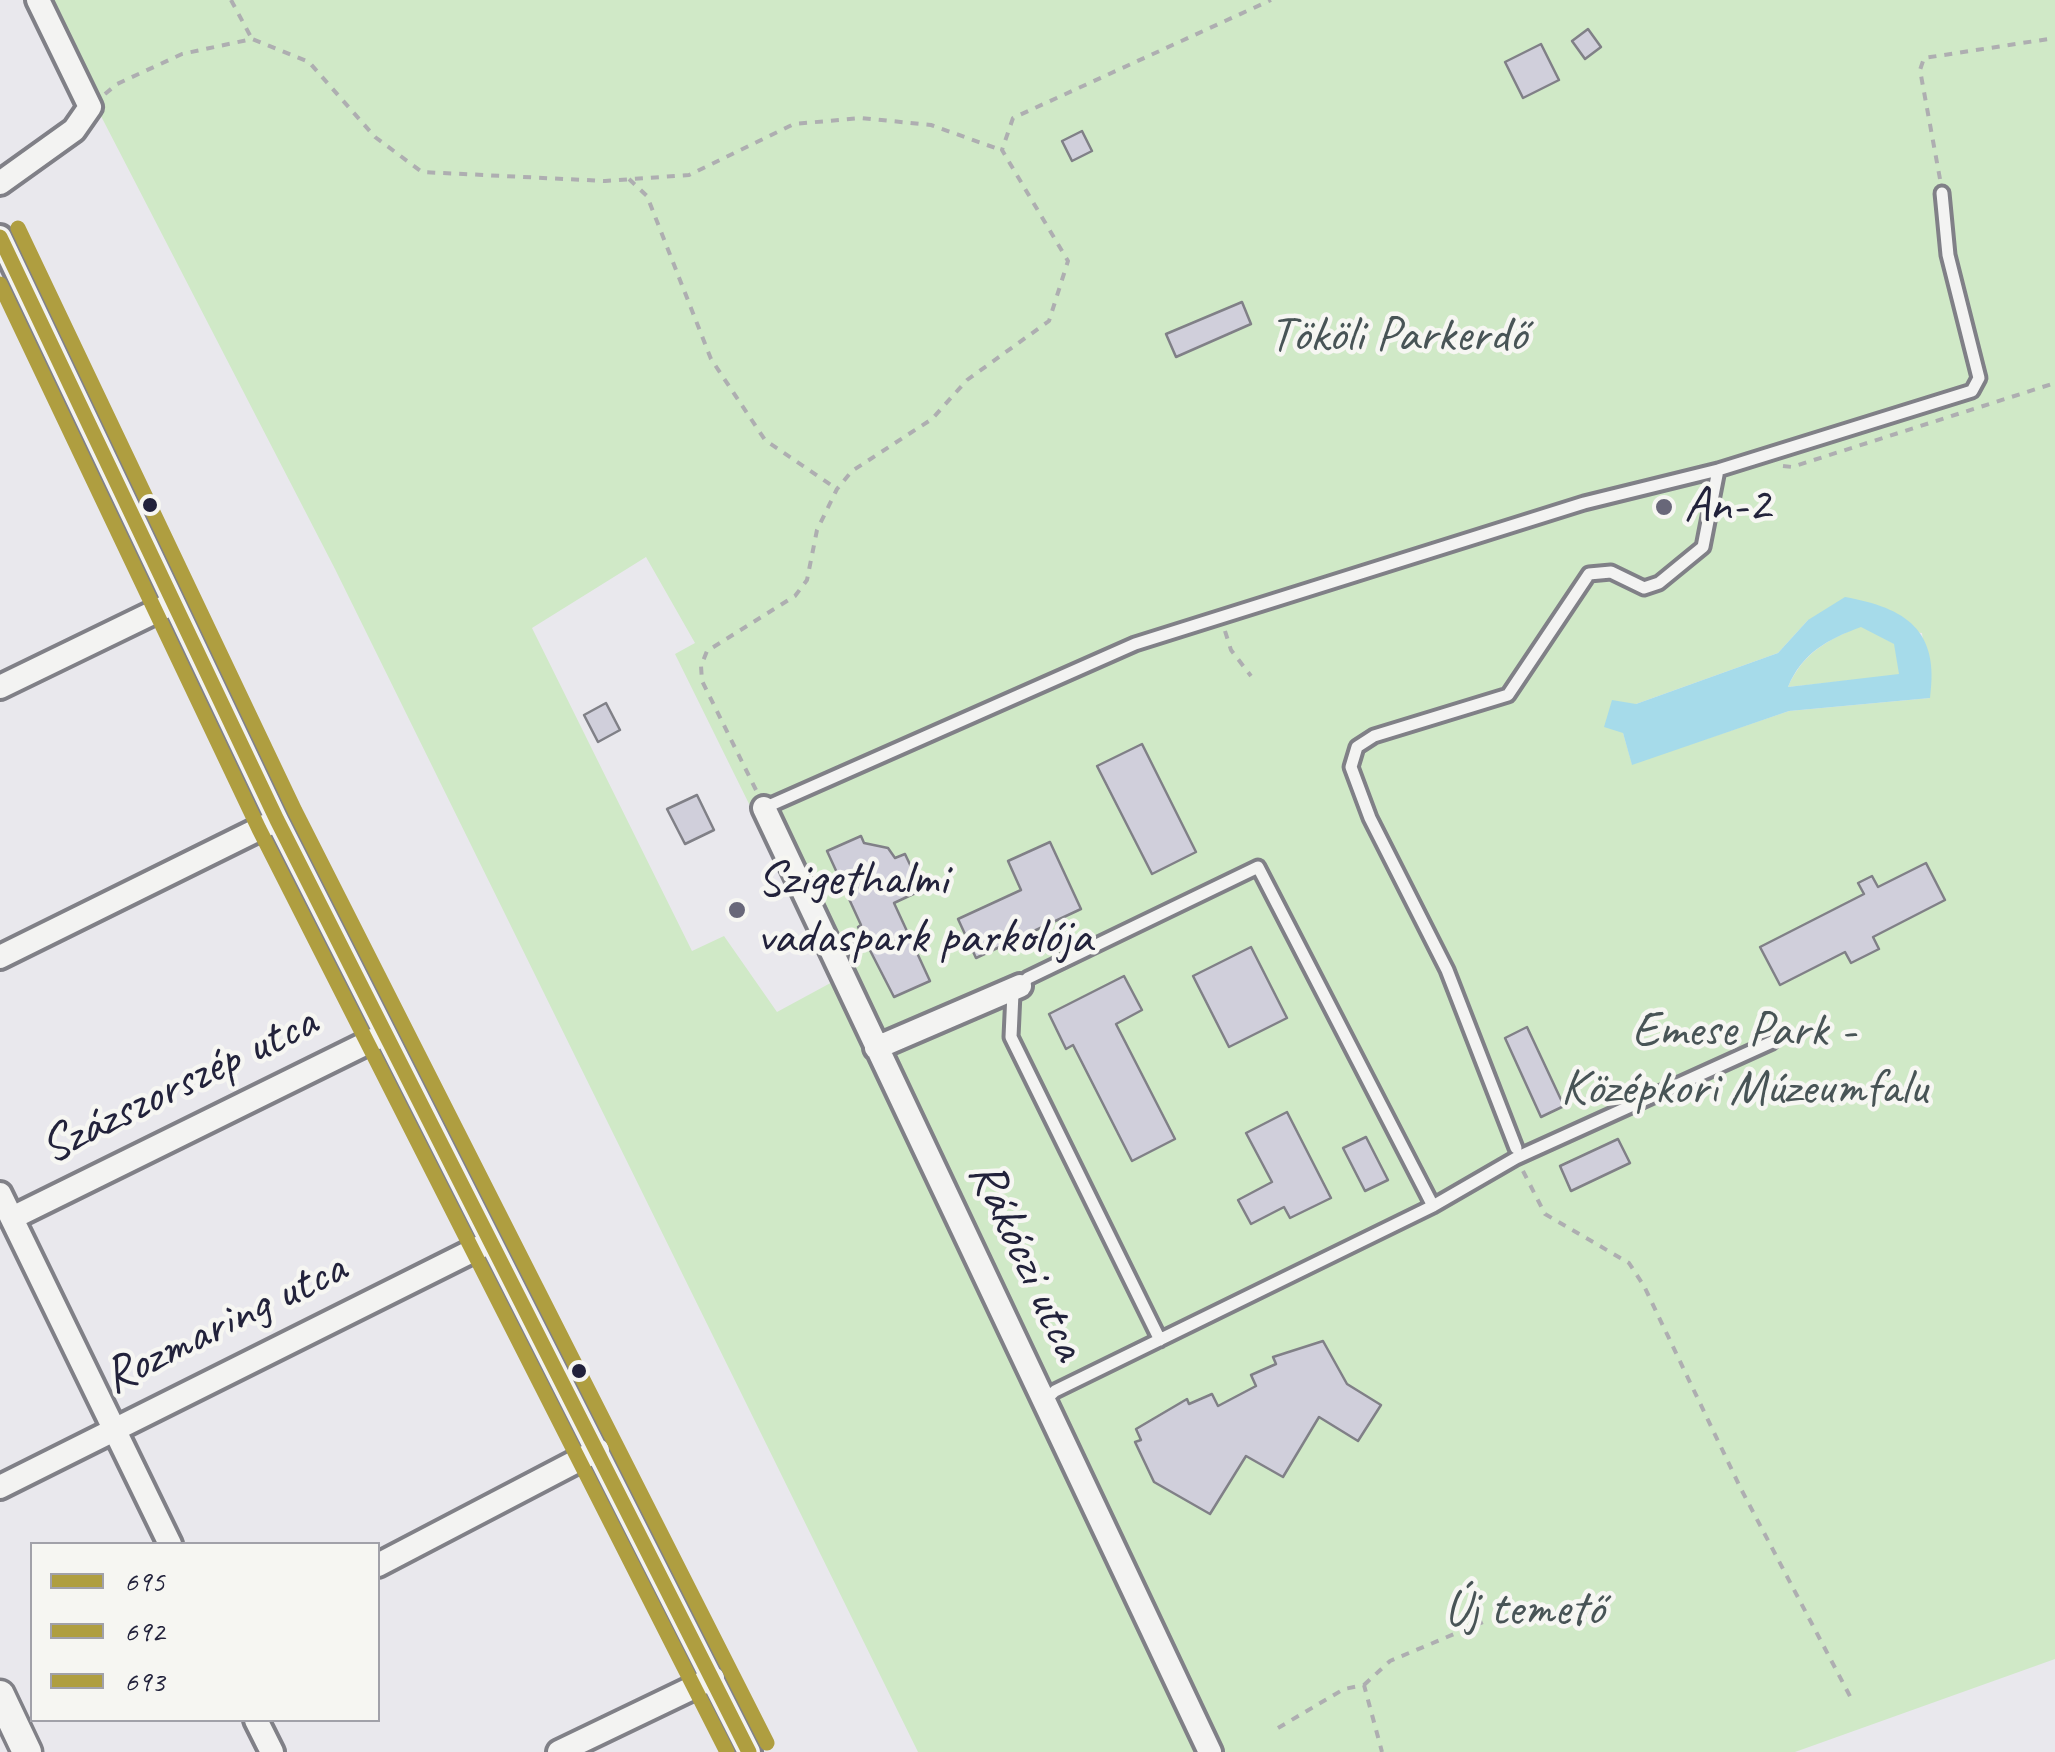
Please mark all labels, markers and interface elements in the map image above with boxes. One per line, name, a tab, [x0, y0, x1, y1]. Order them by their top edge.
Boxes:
park label: Tököli Parkerdő	[1269, 307, 1527, 367]
place label: An-2	[1684, 477, 1770, 537]
unlabelled marker	[140, 495, 160, 515]
marker: An-2	[1653, 496, 1675, 518]
place label: Szigethalmi vadaspark parkolója	[757, 851, 1092, 968]
marker: Szigethalmi vadaspark parkolója	[726, 899, 748, 921]
street label: Százszorszép utca	[31, 993, 327, 1179]
park label: Emese Park - Középkori Múzeumfalu	[1561, 1002, 1927, 1120]
street label: Rákóczi utca	[954, 1152, 1098, 1370]
street label: Rozmaring utca	[94, 1239, 356, 1409]
unlabelled marker	[569, 1361, 589, 1381]
legend	[30, 1542, 380, 1722]
text: 695	[124, 1562, 165, 1600]
park label: Új temető	[1444, 1581, 1604, 1641]
text: 692	[124, 1612, 165, 1650]
text: 693	[124, 1662, 165, 1700]

